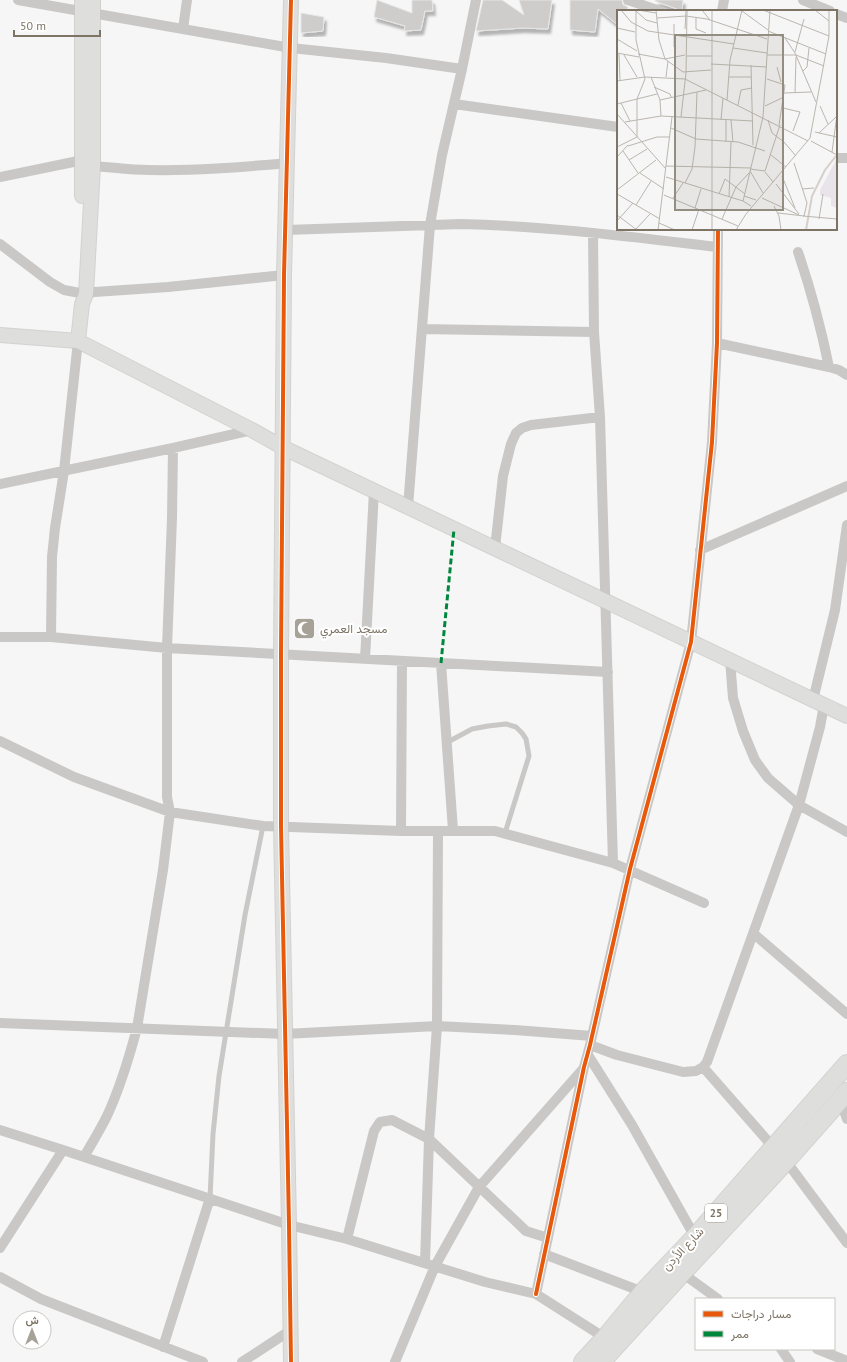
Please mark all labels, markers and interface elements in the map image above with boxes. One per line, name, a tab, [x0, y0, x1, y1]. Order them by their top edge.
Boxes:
inset map	[617, 10, 837, 230]
scale bar	[14, 12, 100, 38]
text: 50 m	[20, 18, 46, 33]
mosque icon: مسجد العمري	[291, 616, 317, 642]
place label: مسجد العمري	[320, 621, 387, 639]
road number: 25	[705, 1204, 727, 1222]
street label: شارع الأردن	[659, 1224, 708, 1275]
legend	[695, 1298, 835, 1350]
text: مسار دراجات	[731, 1306, 791, 1322]
north arrow	[12, 1310, 52, 1350]
text: ش	[25, 1313, 39, 1327]
text: ممر	[730, 1326, 749, 1342]

